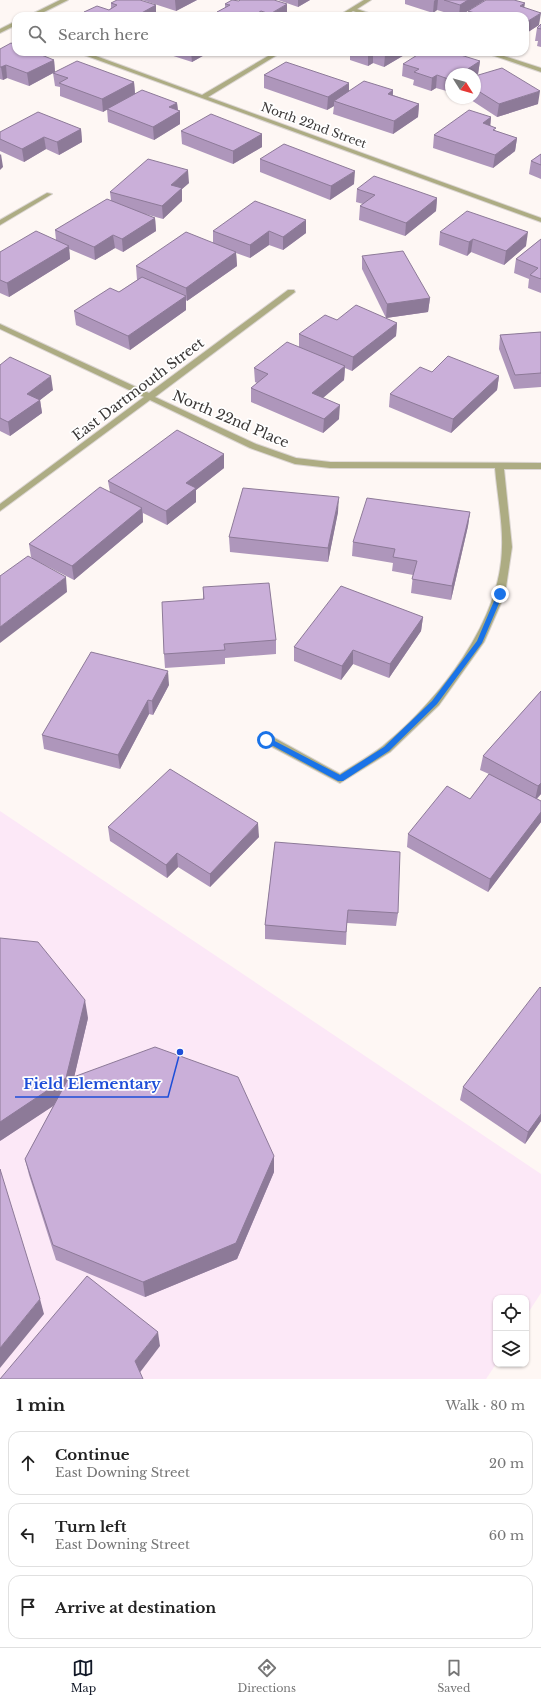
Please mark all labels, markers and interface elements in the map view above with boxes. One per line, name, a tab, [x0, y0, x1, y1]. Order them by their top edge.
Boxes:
search box	[12, 12, 529, 56]
icon: search	[26, 23, 48, 45]
text: Search here	[58, 25, 149, 44]
north arrow	[445, 68, 481, 104]
street label: North 22nd Street	[259, 99, 369, 151]
street label: East Dartmouth Street	[69, 333, 208, 444]
street label: North 22nd Place	[170, 386, 292, 452]
route end	[491, 585, 509, 603]
route start	[257, 731, 275, 749]
callout: Field Elementary	[15, 1070, 168, 1097]
text: Field Elementary	[23, 1074, 161, 1093]
map controls	[493, 1295, 529, 1367]
button: locate	[493, 1295, 529, 1331]
button: layers	[493, 1331, 529, 1367]
text: 1 min	[16, 1395, 65, 1416]
text: Walk · 80 m	[446, 1397, 525, 1414]
text: Continue	[55, 1445, 130, 1464]
icon: ahead	[17, 1452, 39, 1474]
text: 20 m	[489, 1455, 524, 1472]
text: East Downing Street	[55, 1464, 190, 1481]
text: Turn left	[55, 1517, 126, 1536]
icon: left	[17, 1524, 39, 1546]
text: 60 m	[489, 1527, 524, 1544]
text: East Downing Street	[55, 1536, 190, 1553]
icon: arrive	[17, 1596, 39, 1618]
text: Arrive at destination	[55, 1598, 216, 1617]
tab: Map	[71, 1657, 96, 1695]
tab: Directions	[237, 1657, 296, 1695]
tab: Saved	[437, 1657, 470, 1695]

